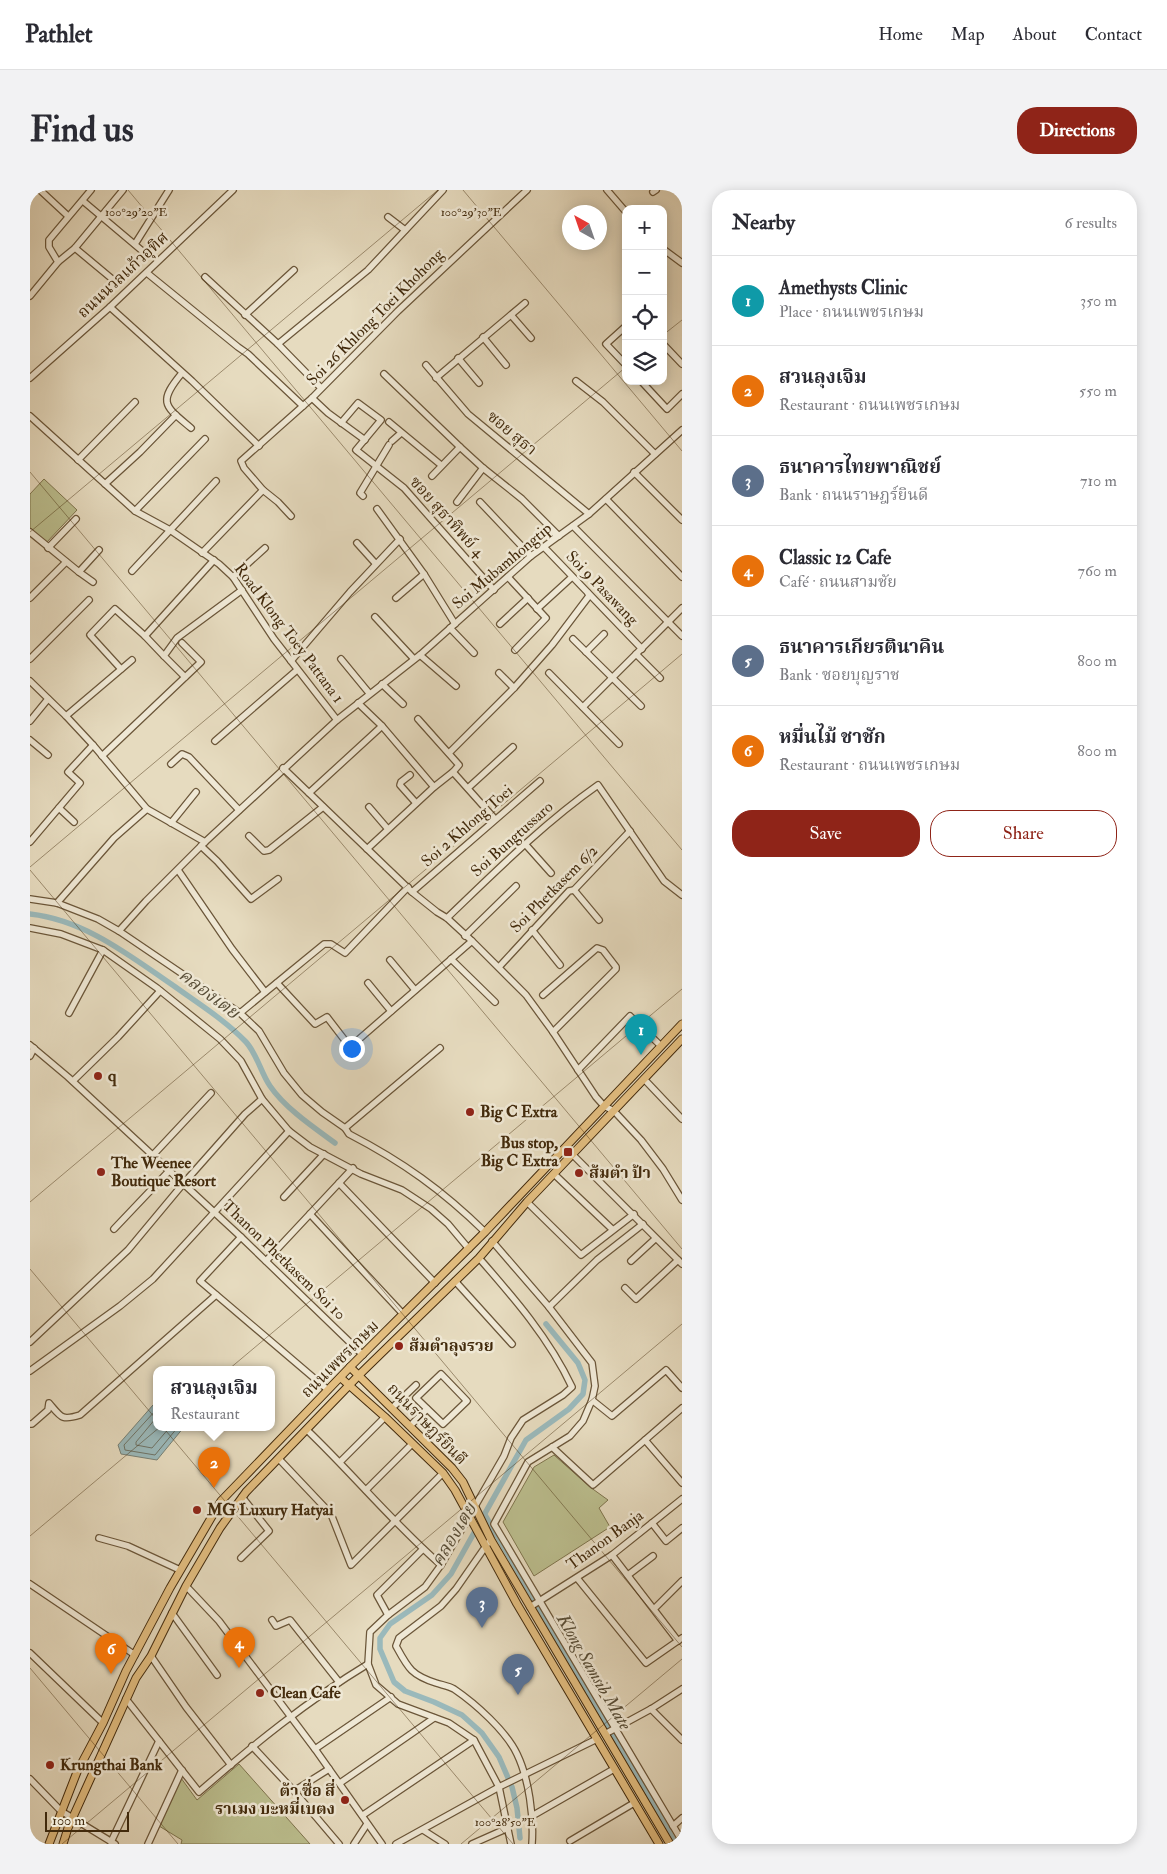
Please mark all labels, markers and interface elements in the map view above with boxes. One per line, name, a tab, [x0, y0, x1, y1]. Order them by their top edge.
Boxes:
text: Pathlet	[25, 19, 93, 50]
text: Home	[878, 23, 923, 46]
text: Map	[951, 23, 985, 46]
text: About	[1013, 23, 1057, 46]
text: Contact	[1085, 23, 1142, 46]
button: Directions	[1017, 107, 1137, 154]
text: Find us	[30, 108, 134, 152]
text: 100°29'20"E	[105, 205, 167, 220]
text: 100°29'30"E	[441, 205, 502, 220]
north arrow	[562, 205, 607, 250]
map controls	[622, 205, 667, 385]
button: +	[622, 205, 667, 250]
text: Nearby	[732, 209, 795, 236]
text: 6 results	[1065, 213, 1117, 233]
street label: ถนนนวลแก้วอุทิศ	[73, 228, 173, 323]
street label: Soi 26 Khlong Toei Khohong	[302, 243, 449, 390]
button: −	[622, 250, 667, 295]
text: Amethysts Clinic	[779, 276, 907, 300]
text: 1	[745, 291, 751, 311]
text: 350 m	[1080, 291, 1117, 311]
button: locate	[622, 295, 667, 340]
text: Place · ถนนเพชรเกษม	[779, 302, 924, 322]
button: layers	[622, 340, 667, 385]
text: สวนลุงเจิม	[779, 365, 867, 389]
text: 2	[744, 381, 752, 401]
text: 550 m	[1079, 381, 1117, 401]
text: Restaurant · ถนนเพชรเกษม	[779, 395, 960, 415]
street label: ซอย สุธา	[482, 406, 541, 460]
text: ธนาคารไทยพาณิชย์	[779, 455, 941, 479]
text: 3	[745, 471, 751, 491]
text: 710 m	[1080, 471, 1117, 491]
street label: ซอย สุธาทิพย์ 4	[405, 472, 490, 563]
text: Bank · ถนนราษฎร์ยินดี	[779, 485, 928, 505]
street label: Soi Mubamhongtip	[448, 518, 557, 614]
text: Classic 12 Cafe	[779, 546, 891, 570]
street label: Soi 9 Pasawang	[562, 547, 643, 630]
street label: Road Klong Toey Pattana 1	[230, 559, 348, 707]
text: 4	[744, 561, 752, 581]
text: 760 m	[1078, 561, 1117, 581]
text: Café · ถนนสามชัย	[779, 572, 897, 592]
text: ธนาคารเกียรตินาคิน	[779, 635, 944, 659]
text: 5	[744, 651, 752, 671]
text: 800 m	[1077, 651, 1117, 671]
text: Bank · ซอยบุญราช	[779, 665, 900, 685]
text: หมื่นไม้ ชาชัก	[779, 725, 886, 749]
text: 6	[744, 741, 752, 761]
text: 800 m	[1077, 741, 1117, 761]
text: Restaurant · ถนนเพชรเกษม	[779, 755, 960, 775]
street label: Soi 2 Khlong Toei	[417, 781, 517, 871]
street label: Soi Bungtussaro	[467, 797, 557, 881]
button: Save	[732, 810, 920, 857]
button: Share	[930, 810, 1117, 857]
street label: Soi Phetkasem 6/2	[506, 841, 602, 937]
water label: คลองเตย	[174, 964, 245, 1025]
pin: 1	[625, 1014, 657, 1055]
your location	[339, 1036, 365, 1062]
place label: q	[108, 1066, 117, 1087]
marker: q	[92, 1070, 104, 1082]
place label: Big C Extra	[480, 1102, 558, 1123]
marker: Big C Extra	[464, 1106, 476, 1118]
place label: Bus stop, Big C Extra	[481, 1133, 558, 1172]
marker: Bus stop, Big C Extra	[562, 1146, 574, 1158]
place label: The Weenee Boutique Resort	[110, 1153, 217, 1192]
place label: ส้มตำ ป้า	[589, 1163, 651, 1183]
marker: The Weenee Boutique Resort	[95, 1166, 107, 1178]
marker: ส้มตำ ป้า	[573, 1167, 585, 1179]
street label: Thanon Phetkasem Soi 10	[218, 1196, 350, 1324]
street label: ถนนเพชรเกษม	[297, 1316, 383, 1402]
place label: ส้มตำลุงรวย	[409, 1336, 494, 1357]
marker: ส้มตำลุงรวย	[393, 1340, 405, 1352]
popup	[153, 1366, 275, 1431]
text: สวนลุงเจิม	[170, 1376, 258, 1400]
street label: ถนนราษฎร์ยินดี	[383, 1379, 471, 1469]
text: Restaurant	[170, 1404, 240, 1424]
pin: 2	[198, 1447, 230, 1488]
water label: คลองเตย	[426, 1498, 483, 1571]
place label: MG Luxury Hatyai	[206, 1500, 334, 1521]
marker: MG Luxury Hatyai	[191, 1504, 203, 1516]
street label: Thanon Banja	[563, 1505, 648, 1575]
pin: 3	[466, 1587, 498, 1628]
water label: Klong Samsib Mate	[551, 1609, 637, 1735]
pin: 4	[223, 1627, 255, 1668]
pin: 6	[95, 1633, 127, 1674]
pin: 5	[502, 1654, 534, 1695]
place label: Clean Cafe	[270, 1683, 341, 1703]
marker: Clean Cafe	[254, 1687, 266, 1699]
place label: Krungthai Bank	[60, 1755, 163, 1776]
marker: Krungthai Bank	[44, 1759, 56, 1771]
place label: ต้า ซื่อ สี่ ราเมง บะหมี่เบตง	[215, 1779, 335, 1819]
marker: ต้า ซื่อ สี่ ราเมง บะหมี่เบตง	[339, 1794, 351, 1806]
scale bar	[45, 1809, 129, 1832]
text: 100 m	[52, 1812, 85, 1829]
text: 100°28'50"E	[475, 1815, 536, 1830]

